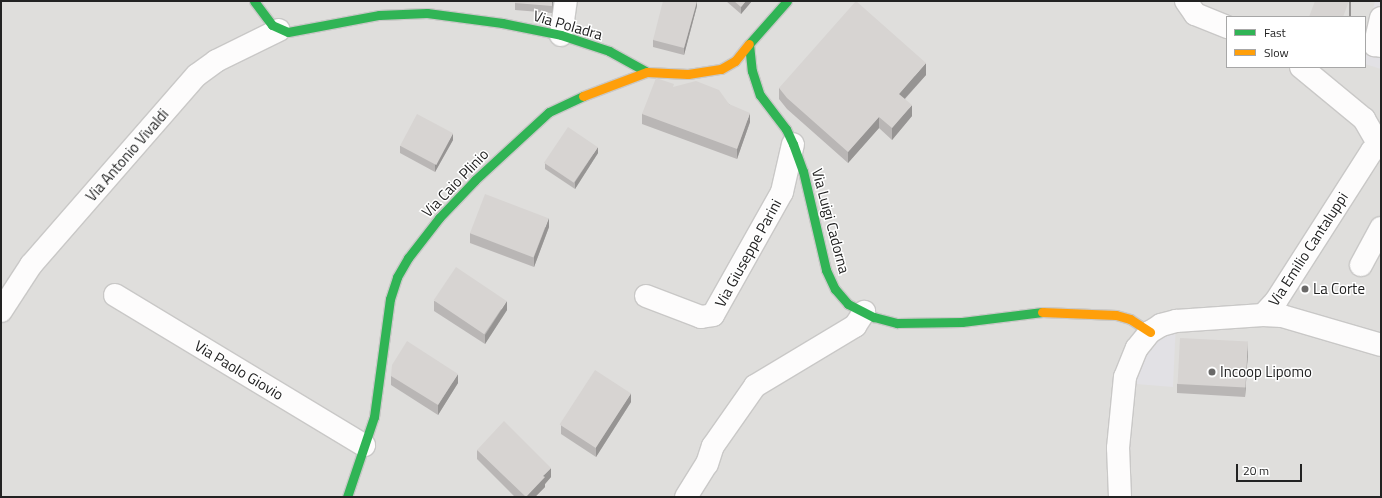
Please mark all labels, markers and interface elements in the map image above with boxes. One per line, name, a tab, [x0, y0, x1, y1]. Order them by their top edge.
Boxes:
street label: Via Poladra	[531, 7, 605, 43]
legend	[1226, 16, 1366, 68]
text: Fast	[1264, 23, 1286, 42]
text: Slow	[1264, 43, 1289, 62]
street label: Via Antonio Vivaldi	[82, 105, 172, 205]
street label: Via Caio Plinio	[418, 145, 492, 221]
street label: Via Luigi Cadorna	[808, 167, 854, 275]
street label: Via Emilio Cantaluppi	[1265, 189, 1351, 309]
street label: Via Giuseppe Parini	[711, 196, 785, 310]
place label: La Corte	[1313, 280, 1365, 298]
marker: La Corte	[1300, 284, 1310, 294]
street label: Via Paolo Giovio	[191, 336, 287, 404]
place label: Incoop Lipomo	[1220, 363, 1312, 381]
marker: Incoop Lipomo	[1207, 367, 1217, 377]
scale bar	[1238, 456, 1304, 482]
text: 20 m	[1243, 461, 1269, 480]

